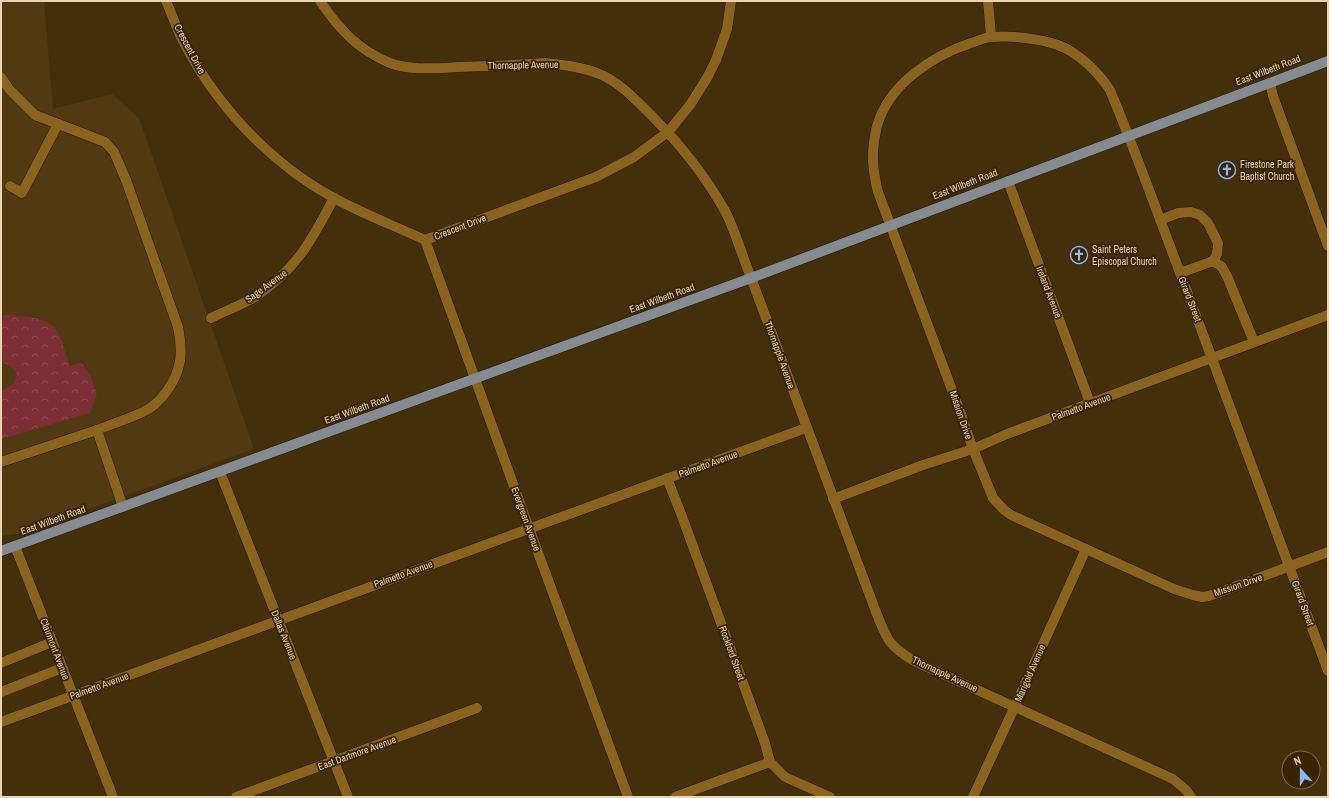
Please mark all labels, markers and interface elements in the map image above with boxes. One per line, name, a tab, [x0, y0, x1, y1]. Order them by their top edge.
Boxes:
street label: Crescent Drive	[171, 22, 209, 77]
street label: East Wilbeth Road	[1234, 52, 1302, 88]
street label: Thornapple Avenue	[487, 58, 559, 72]
place label: Firestone Park Baptist Church	[1240, 158, 1295, 183]
church icon: Firestone Park Baptist Church	[1217, 160, 1237, 180]
street label: East Wilbeth Road	[931, 166, 999, 202]
street label: Crescent Drive	[432, 211, 488, 243]
place label: Saint Peters Episcopal Church	[1092, 243, 1157, 268]
church icon: Saint Peters Episcopal Church	[1069, 245, 1089, 265]
street label: Ireland Avenue	[1033, 264, 1065, 320]
street label: Sage Avenue	[242, 266, 290, 306]
street label: Girard Street	[1175, 275, 1205, 324]
street label: East Wilbeth Road	[628, 280, 696, 316]
street label: Thornapple Avenue	[762, 319, 798, 391]
street label: Mission Drive	[947, 389, 976, 441]
street label: Palmetto Avenue	[1050, 390, 1113, 424]
street label: East Wilbeth Road	[323, 391, 391, 427]
street label: Palmetto Avenue	[677, 447, 740, 481]
street label: Evergreen Avenue	[508, 485, 544, 553]
street label: East Wilbeth Road	[19, 502, 87, 538]
street label: Palmetto Avenue	[372, 557, 435, 591]
street label: Mission Drive	[1212, 570, 1264, 599]
street label: Girard Street	[1289, 579, 1317, 628]
street label: Dallas Avenue	[268, 608, 300, 662]
street label: Clairmont Avenue	[37, 616, 73, 682]
street label: Rockford Street	[716, 624, 748, 683]
street label: Marigold Avenue	[1012, 642, 1049, 704]
street label: Thornapple Avenue	[910, 653, 980, 695]
street label: Palmetto Avenue	[68, 669, 131, 703]
street label: East Dartmore Avenue	[316, 733, 398, 773]
north arrow	[1281, 750, 1321, 790]
text: N	[1292, 753, 1303, 768]

